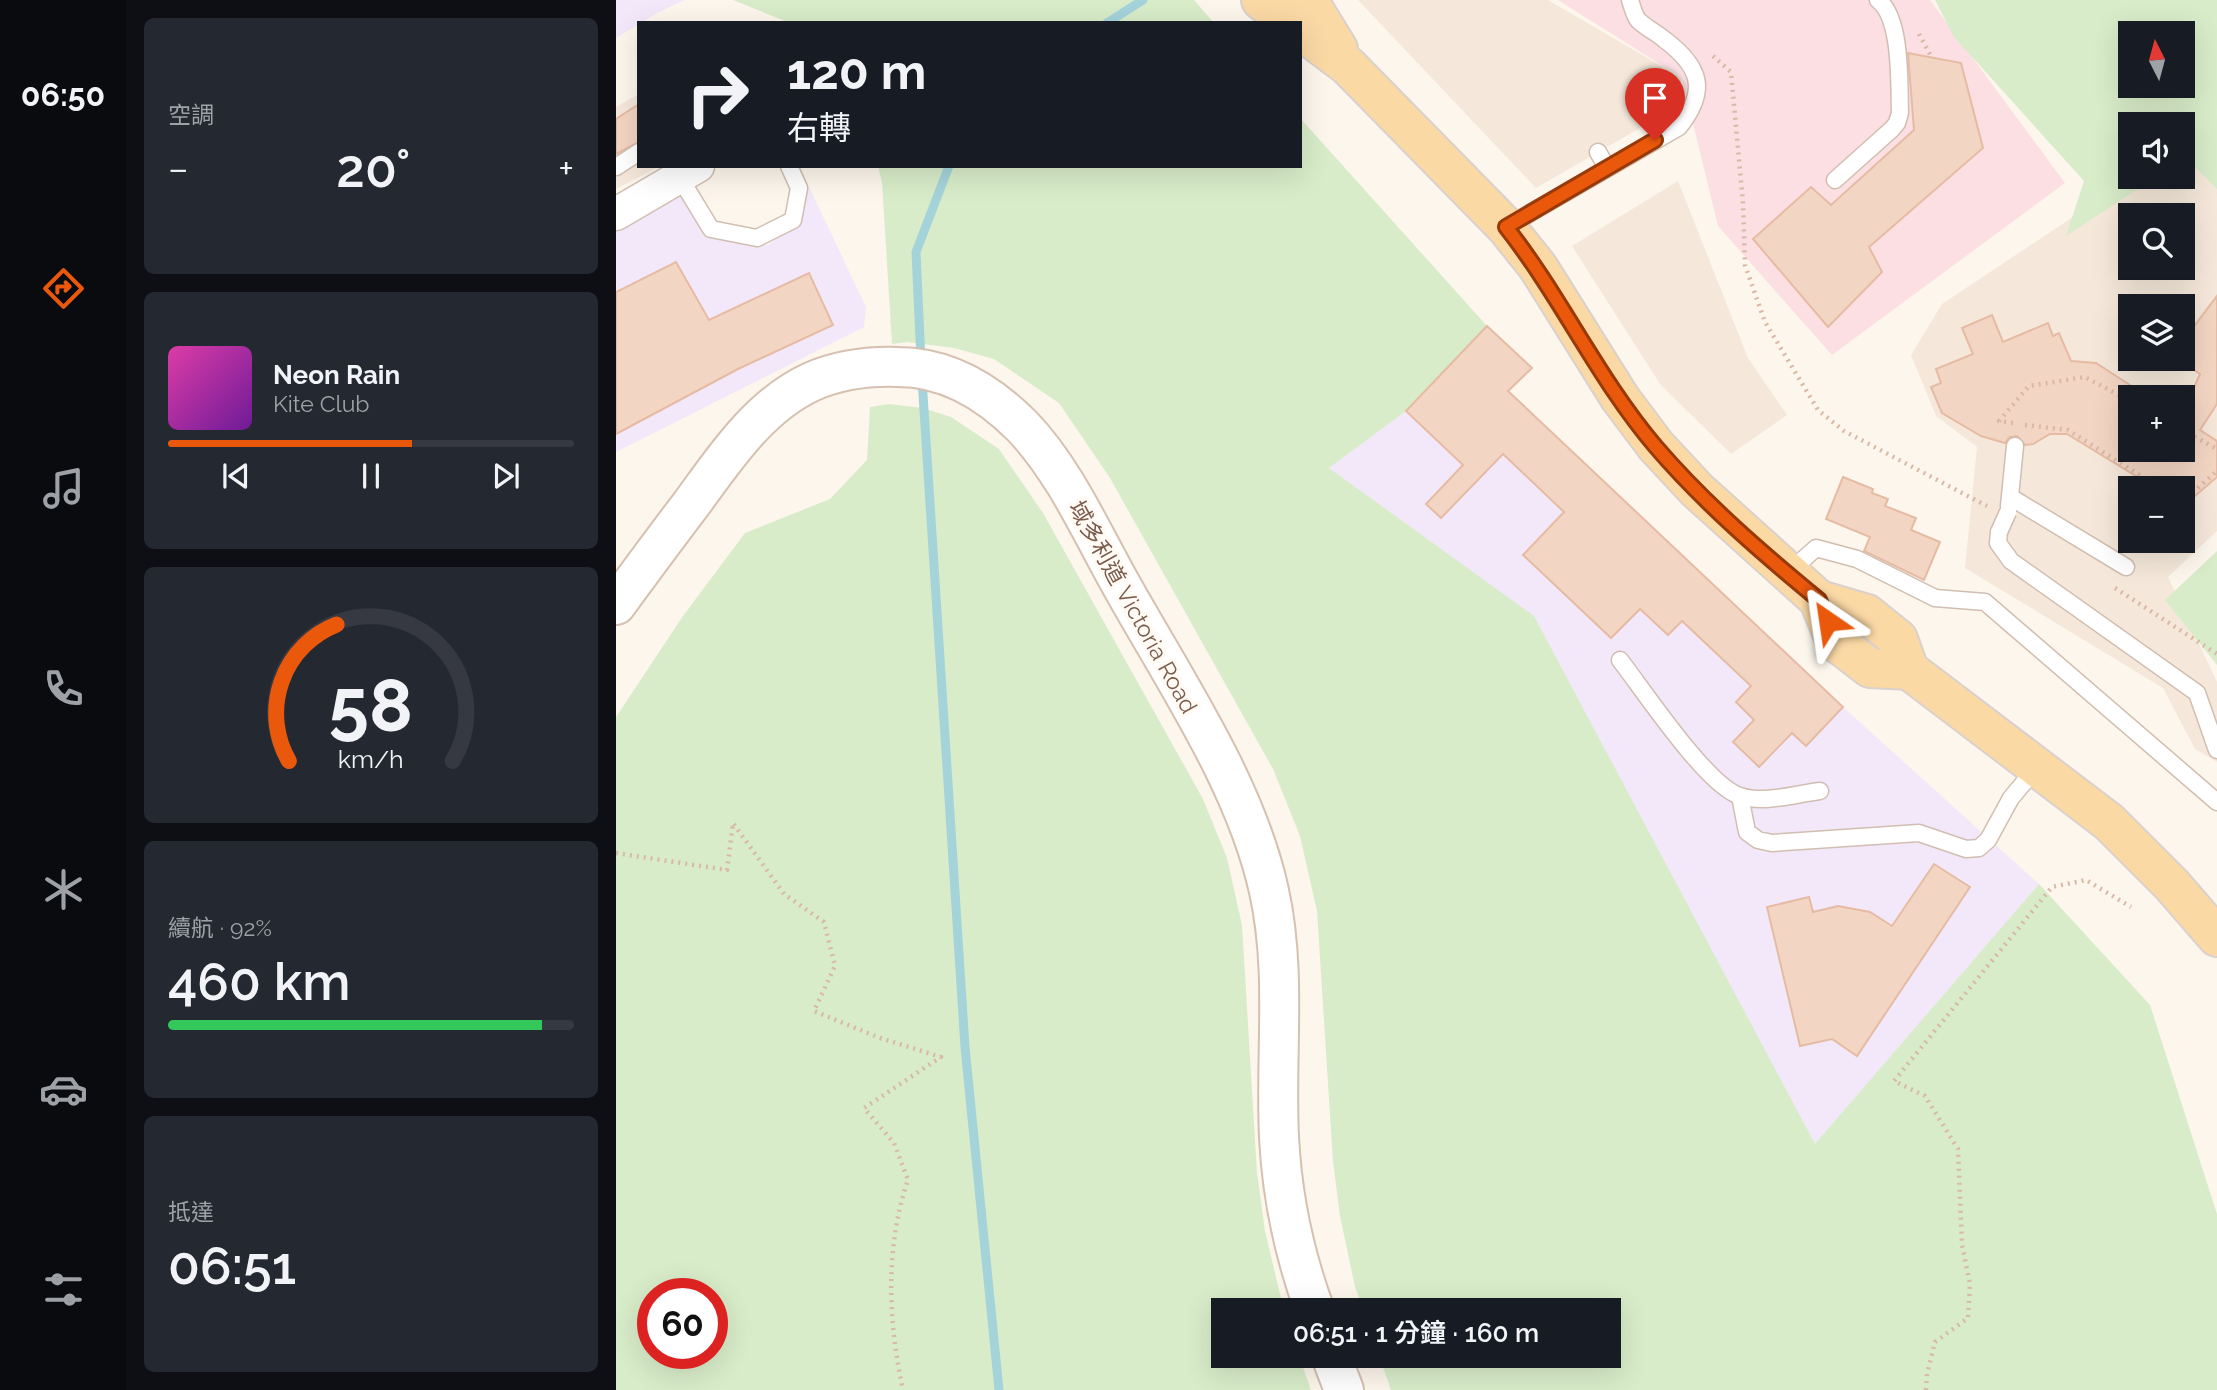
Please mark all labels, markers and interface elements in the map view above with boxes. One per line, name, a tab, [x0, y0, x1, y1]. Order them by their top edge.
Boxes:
north arrow	[2118, 21, 2194, 98]
map controls	[2118, 21, 2195, 553]
text: 120 m	[787, 43, 926, 100]
icon: right	[672, 49, 763, 140]
pin	[1625, 68, 1685, 140]
text: 06:50	[21, 76, 105, 113]
icon: arrive	[1636, 79, 1674, 117]
text: 空調	[168, 101, 214, 128]
text: 右轉	[787, 109, 851, 146]
button: sound	[2118, 112, 2195, 189]
text: 20°	[336, 138, 410, 199]
text: −	[168, 146, 188, 191]
text: +	[558, 146, 574, 191]
button: search	[2118, 203, 2195, 280]
icon: directions	[39, 264, 88, 313]
button: layers	[2118, 294, 2195, 371]
text: Neon Rain	[273, 360, 400, 390]
button: +	[2118, 385, 2195, 462]
text: Kite Club	[273, 390, 370, 417]
icon: previous	[217, 457, 255, 495]
icon: pause	[352, 457, 390, 495]
icon: next	[487, 457, 525, 495]
icon: music	[39, 464, 88, 513]
button: −	[2118, 476, 2195, 553]
street label: 域多利道 Victoria Road	[1064, 496, 1203, 718]
position arrow	[1791, 584, 1865, 658]
text: 58	[329, 663, 413, 748]
icon: phone	[39, 664, 88, 713]
text: km/h	[338, 744, 404, 774]
icon: climate	[39, 865, 88, 914]
text: 續航 · 92%	[168, 914, 272, 941]
text: 460 km	[168, 951, 350, 1012]
icon: car	[39, 1065, 88, 1114]
text: 抵達	[168, 1198, 214, 1225]
text: 06:51	[168, 1235, 296, 1296]
icon: filters	[39, 1265, 88, 1314]
speed limit sign: 60	[637, 1278, 728, 1369]
text: 06:51 · 1 分鐘 · 160 m	[1293, 1318, 1539, 1348]

